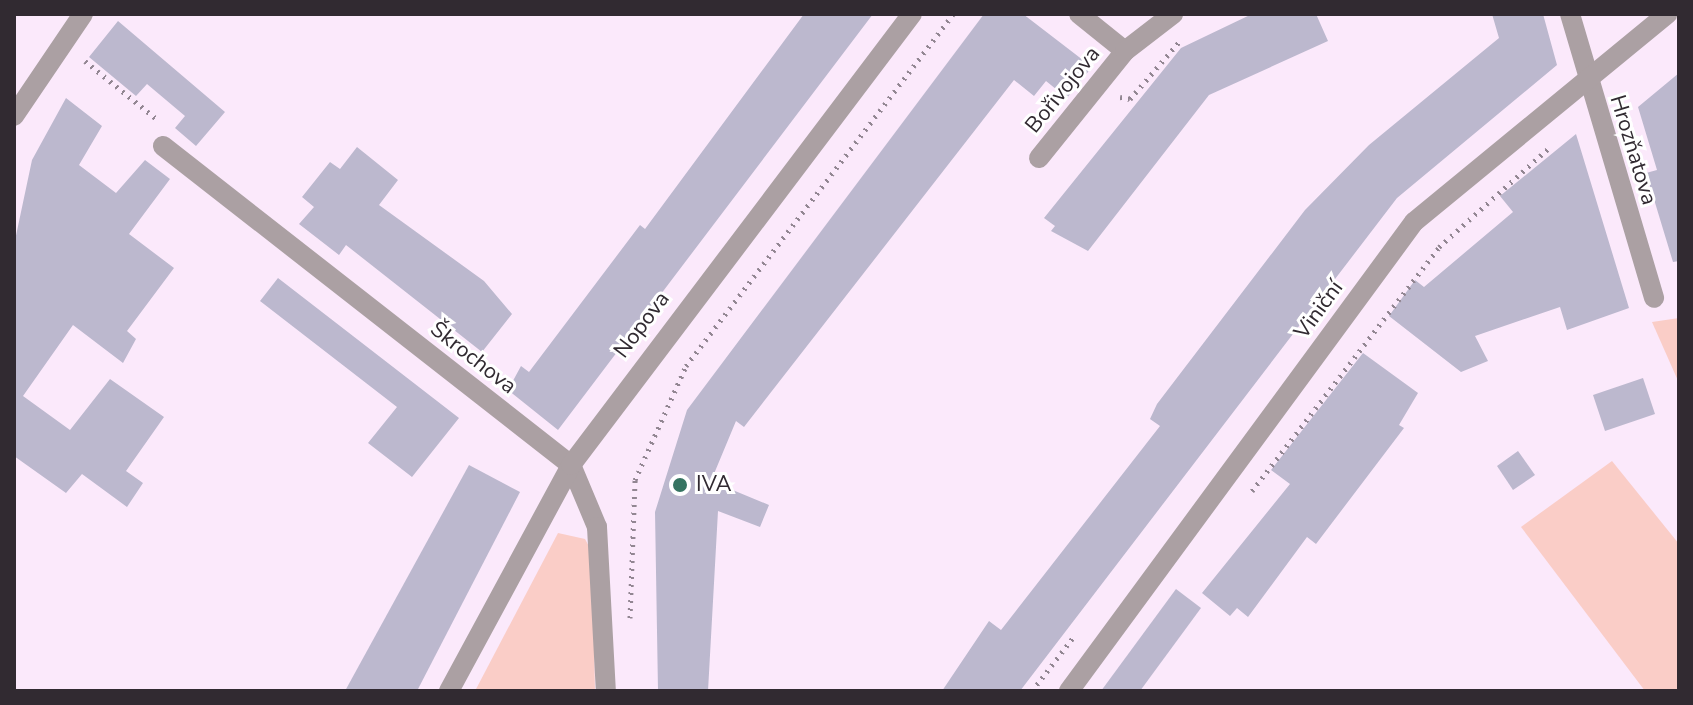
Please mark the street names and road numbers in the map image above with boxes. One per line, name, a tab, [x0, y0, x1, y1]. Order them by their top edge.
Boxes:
street label: Bořivojova	[1020, 41, 1106, 139]
street label: Hrozňatova	[1604, 92, 1662, 208]
street label: Viniční	[1289, 276, 1349, 344]
street label: Nopova	[609, 287, 675, 363]
street label: Škrochova	[425, 316, 521, 400]

